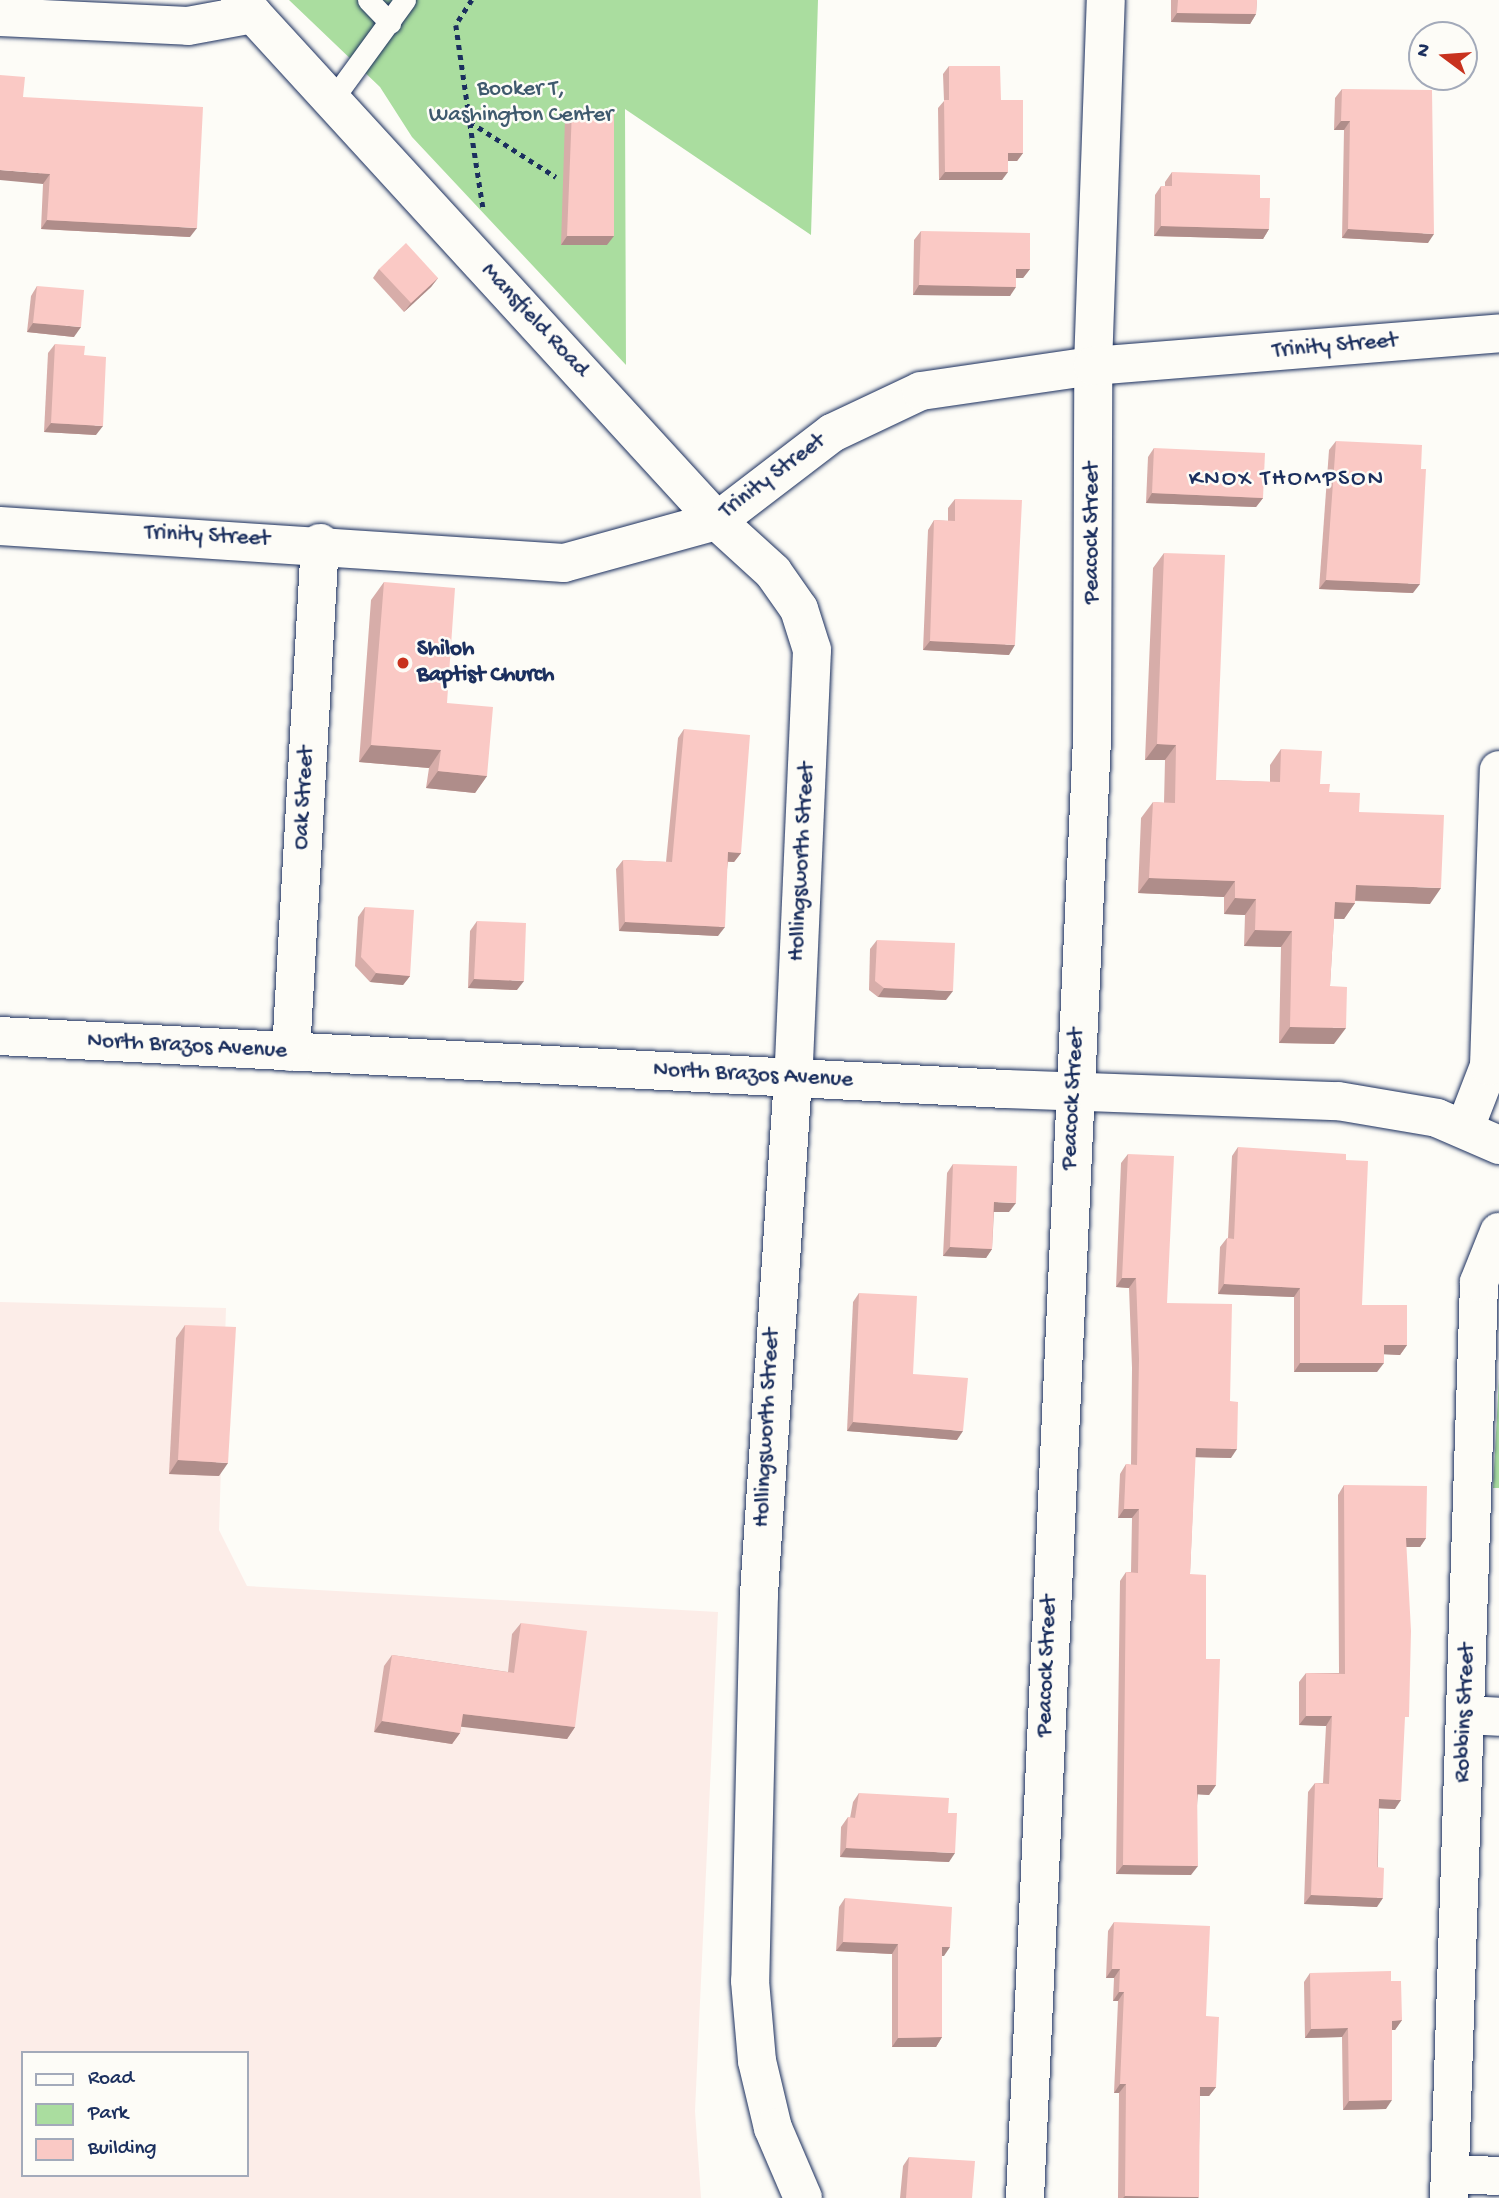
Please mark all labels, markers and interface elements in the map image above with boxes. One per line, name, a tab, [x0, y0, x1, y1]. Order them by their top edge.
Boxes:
north arrow	[1408, 21, 1478, 91]
text: N	[1411, 41, 1437, 60]
park label: Booker T, Washington Center	[429, 76, 613, 130]
street label: Mansfield Road	[474, 258, 594, 384]
street label: Trinity Street	[1271, 328, 1399, 366]
street label: Trinity Street	[715, 428, 831, 526]
street label: Peacock Street	[1079, 462, 1107, 604]
district label: KNOX THOMPSON	[1190, 466, 1384, 494]
street label: Trinity Street	[144, 520, 270, 554]
place label: Shiloh Baptist Church	[417, 636, 554, 690]
marker: Shiloh Baptist Church	[395, 655, 411, 671]
street label: Oak Street	[289, 746, 321, 850]
street label: Hollingsworth Street	[784, 762, 822, 962]
street label: Peacock Street	[1057, 1027, 1091, 1171]
street label: North Brazos Avenue	[86, 1028, 288, 1066]
street label: North Brazos Avenue	[652, 1057, 854, 1095]
street label: Hollingsworth Street	[749, 1328, 787, 1528]
street label: Peacock Street	[1032, 1595, 1064, 1737]
street label: Robbins Street	[1450, 1643, 1482, 1783]
legend	[21, 2051, 248, 2177]
text: Road	[88, 2067, 134, 2092]
text: Park	[88, 2102, 128, 2127]
text: Building	[88, 2137, 157, 2162]

